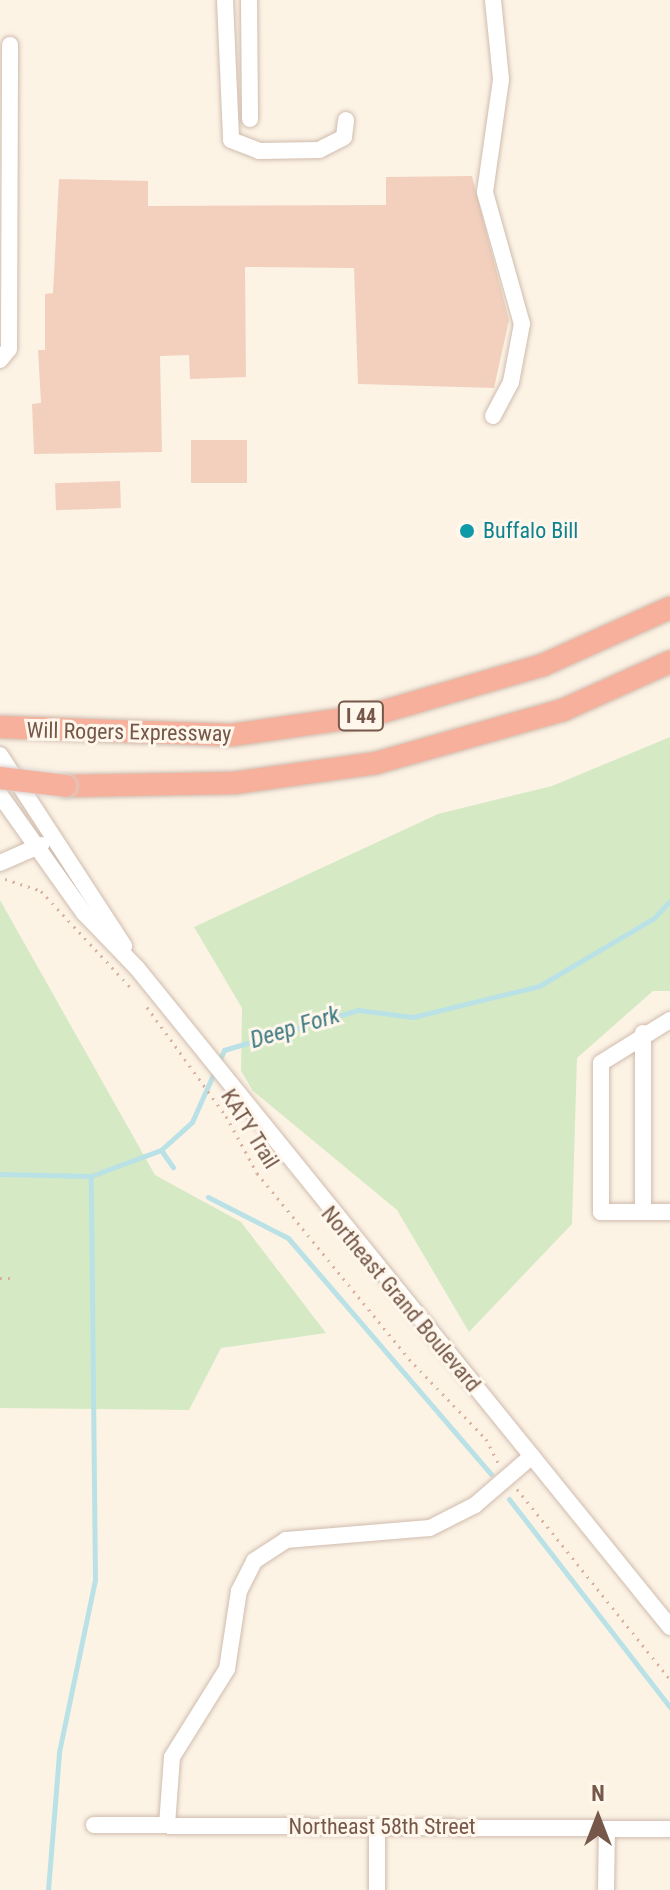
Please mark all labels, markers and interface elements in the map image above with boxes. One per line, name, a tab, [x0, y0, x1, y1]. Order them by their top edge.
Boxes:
place label: Buffalo Bill	[483, 518, 578, 544]
marker: Buffalo Bill	[458, 522, 476, 540]
road number: I 44	[337, 700, 385, 732]
street label: Will Rogers Expressway	[26, 717, 232, 747]
water label: Deep Fork	[247, 1001, 343, 1055]
street label: KATY Trail	[215, 1084, 285, 1174]
street label: Northeast Grand Boulevard	[316, 1201, 486, 1397]
north arrow	[558, 1778, 638, 1858]
text: N	[591, 1781, 605, 1806]
street label: Northeast 58th Street	[289, 1814, 475, 1840]

